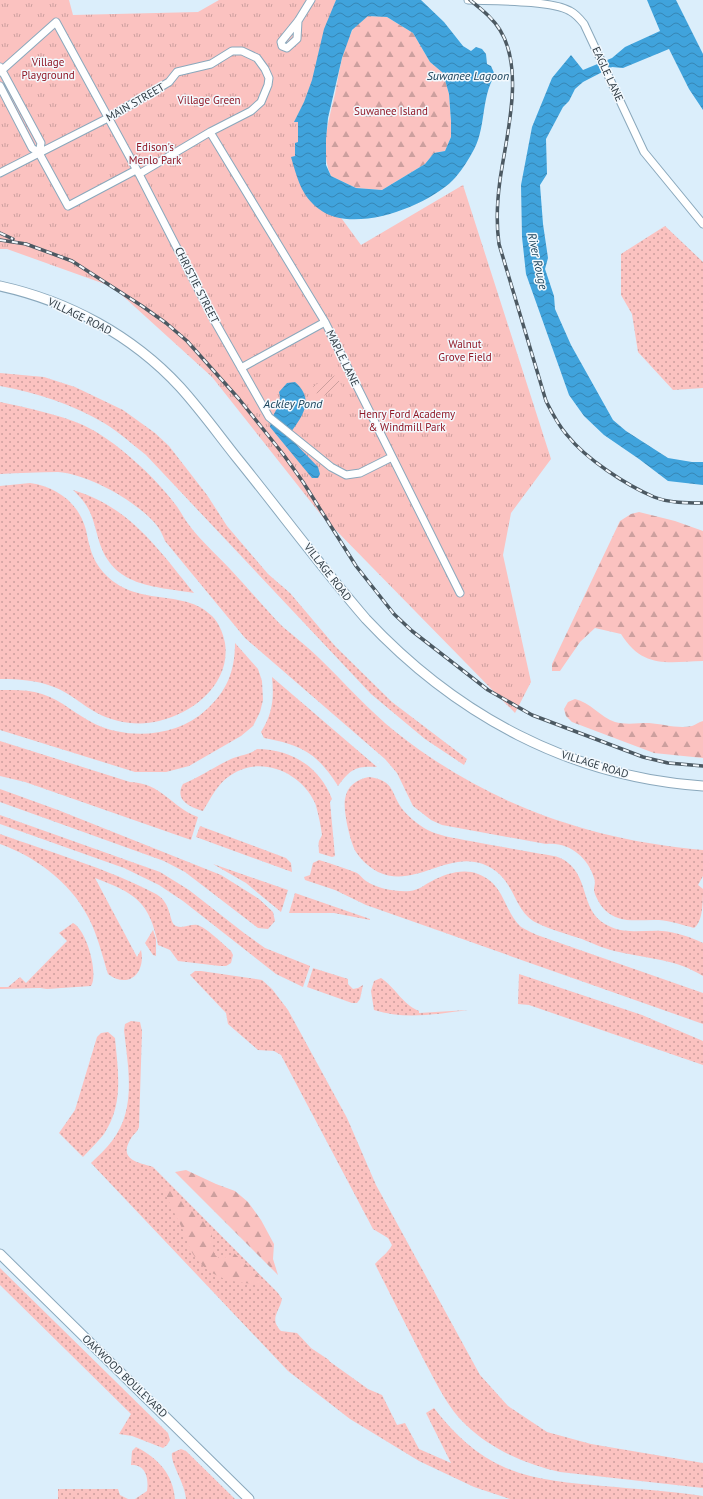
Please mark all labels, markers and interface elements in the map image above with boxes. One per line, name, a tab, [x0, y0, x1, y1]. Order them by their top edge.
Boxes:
street label: EAGLE LANE	[589, 44, 627, 104]
park label: Village Playground	[21, 55, 75, 82]
water label: Suwanee Lagoon	[427, 68, 509, 83]
street label: MAIN STREET	[103, 80, 167, 124]
park label: Village Green	[176, 93, 241, 107]
park label: Suwanee Island	[354, 104, 428, 118]
park label: Edison's Menlo Park	[129, 140, 182, 167]
water label: River Rouge	[525, 231, 551, 291]
street label: CHRISTIE STREET	[172, 244, 222, 326]
street label: VILLAGE ROAD	[45, 294, 114, 338]
street label: MAPLE LANE	[323, 327, 363, 389]
park label: Walnut Grove Field	[438, 337, 492, 364]
water label: Ackley Pond	[263, 396, 323, 411]
park label: Henry Ford Academy & Windmill Park	[359, 407, 456, 434]
street label: VILLAGE ROAD	[300, 539, 355, 604]
street label: VILLAGE ROAD	[559, 747, 630, 781]
street label: OAKWOOD BOULEVARD	[79, 1332, 171, 1420]

